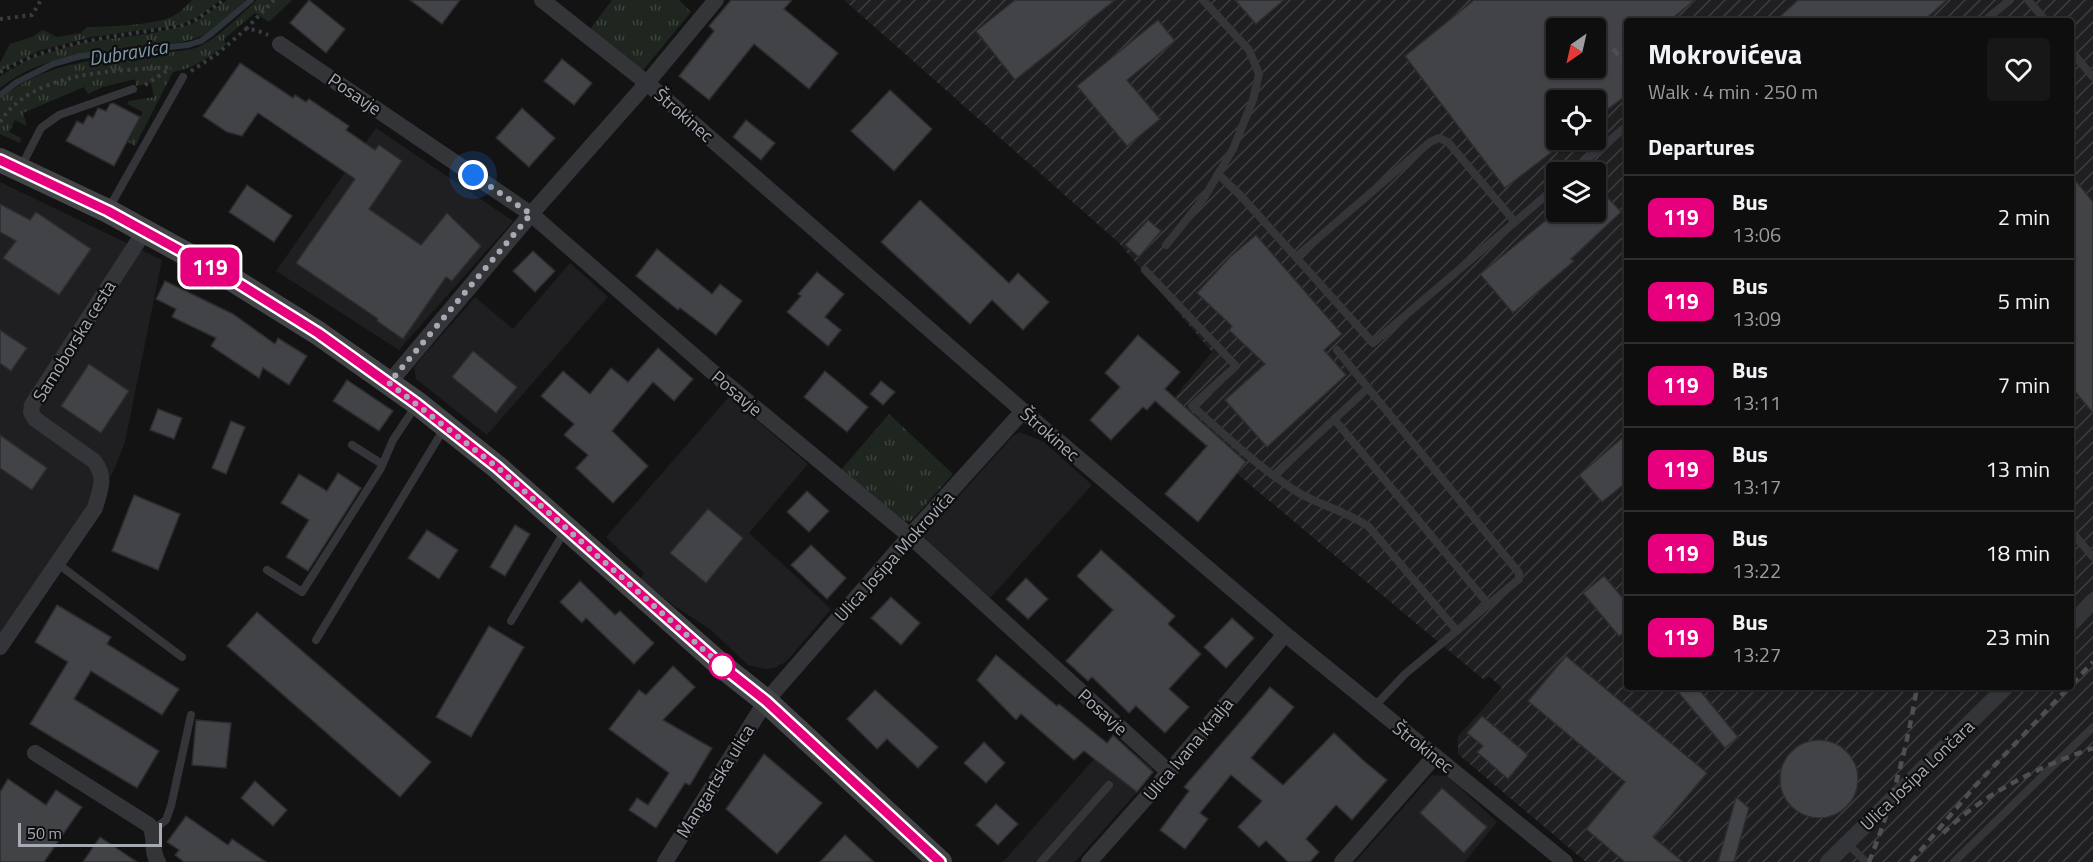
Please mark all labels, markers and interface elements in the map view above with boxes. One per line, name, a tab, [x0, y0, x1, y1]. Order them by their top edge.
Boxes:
north arrow	[1546, 18, 1606, 78]
map controls	[1546, 18, 1606, 222]
water label: Dubravica	[86, 30, 171, 74]
text: Mokrovićeva	[1648, 32, 1802, 75]
button: heart	[1987, 38, 2050, 101]
street label: Posavje	[323, 66, 387, 122]
text: Walk · 4 min · 250 m	[1648, 76, 1818, 107]
street label: Štrokinec	[648, 82, 720, 148]
button: locate	[1546, 90, 1606, 150]
text: Departures	[1648, 130, 1755, 164]
your location	[458, 160, 488, 190]
button: layers	[1546, 162, 1606, 222]
text: Bus	[1732, 185, 1768, 219]
text: 2 min	[1998, 200, 2050, 234]
text: 119	[1663, 201, 1699, 233]
text: 13:06	[1732, 219, 1781, 250]
line badge: 119	[176, 248, 244, 286]
text: 119	[192, 251, 228, 283]
text: Bus	[1732, 269, 1768, 303]
street label: Samoborska cesta	[26, 275, 122, 407]
text: 5 min	[1998, 284, 2050, 318]
text: 119	[1663, 285, 1699, 317]
text: 13:09	[1732, 303, 1781, 334]
text: Bus	[1732, 353, 1768, 387]
street label: Posavje	[706, 364, 768, 422]
text: 7 min	[1998, 368, 2050, 402]
text: 119	[1663, 369, 1699, 401]
text: 13:11	[1732, 387, 1781, 418]
street label: Štrokinec	[1014, 401, 1086, 467]
text: Bus	[1732, 437, 1768, 471]
text: 13 min	[1985, 452, 2050, 486]
text: 119	[1663, 453, 1699, 485]
text: 13:17	[1732, 471, 1781, 502]
street label: Ulica Josipa Mokrovića	[828, 485, 960, 627]
text: Bus	[1732, 521, 1768, 555]
text: 18 min	[1985, 536, 2050, 570]
text: 119	[1663, 537, 1699, 569]
text: 13:22	[1732, 555, 1781, 586]
text: Bus	[1732, 605, 1768, 639]
text: 23 min	[1985, 620, 2050, 654]
text: 119	[1663, 621, 1699, 653]
text: 13:27	[1732, 639, 1781, 670]
unlabelled marker	[709, 653, 735, 679]
street label: Posavje	[1072, 682, 1134, 742]
street label: Ulica Ivana Kralja	[1137, 691, 1239, 807]
street label: Ulica Josipa Lončara	[1854, 713, 1980, 837]
street label: Štrokinec	[1387, 715, 1459, 779]
street label: Mangartska ulica	[669, 719, 761, 843]
scale bar	[18, 820, 162, 848]
text: 50 m	[27, 821, 62, 845]

